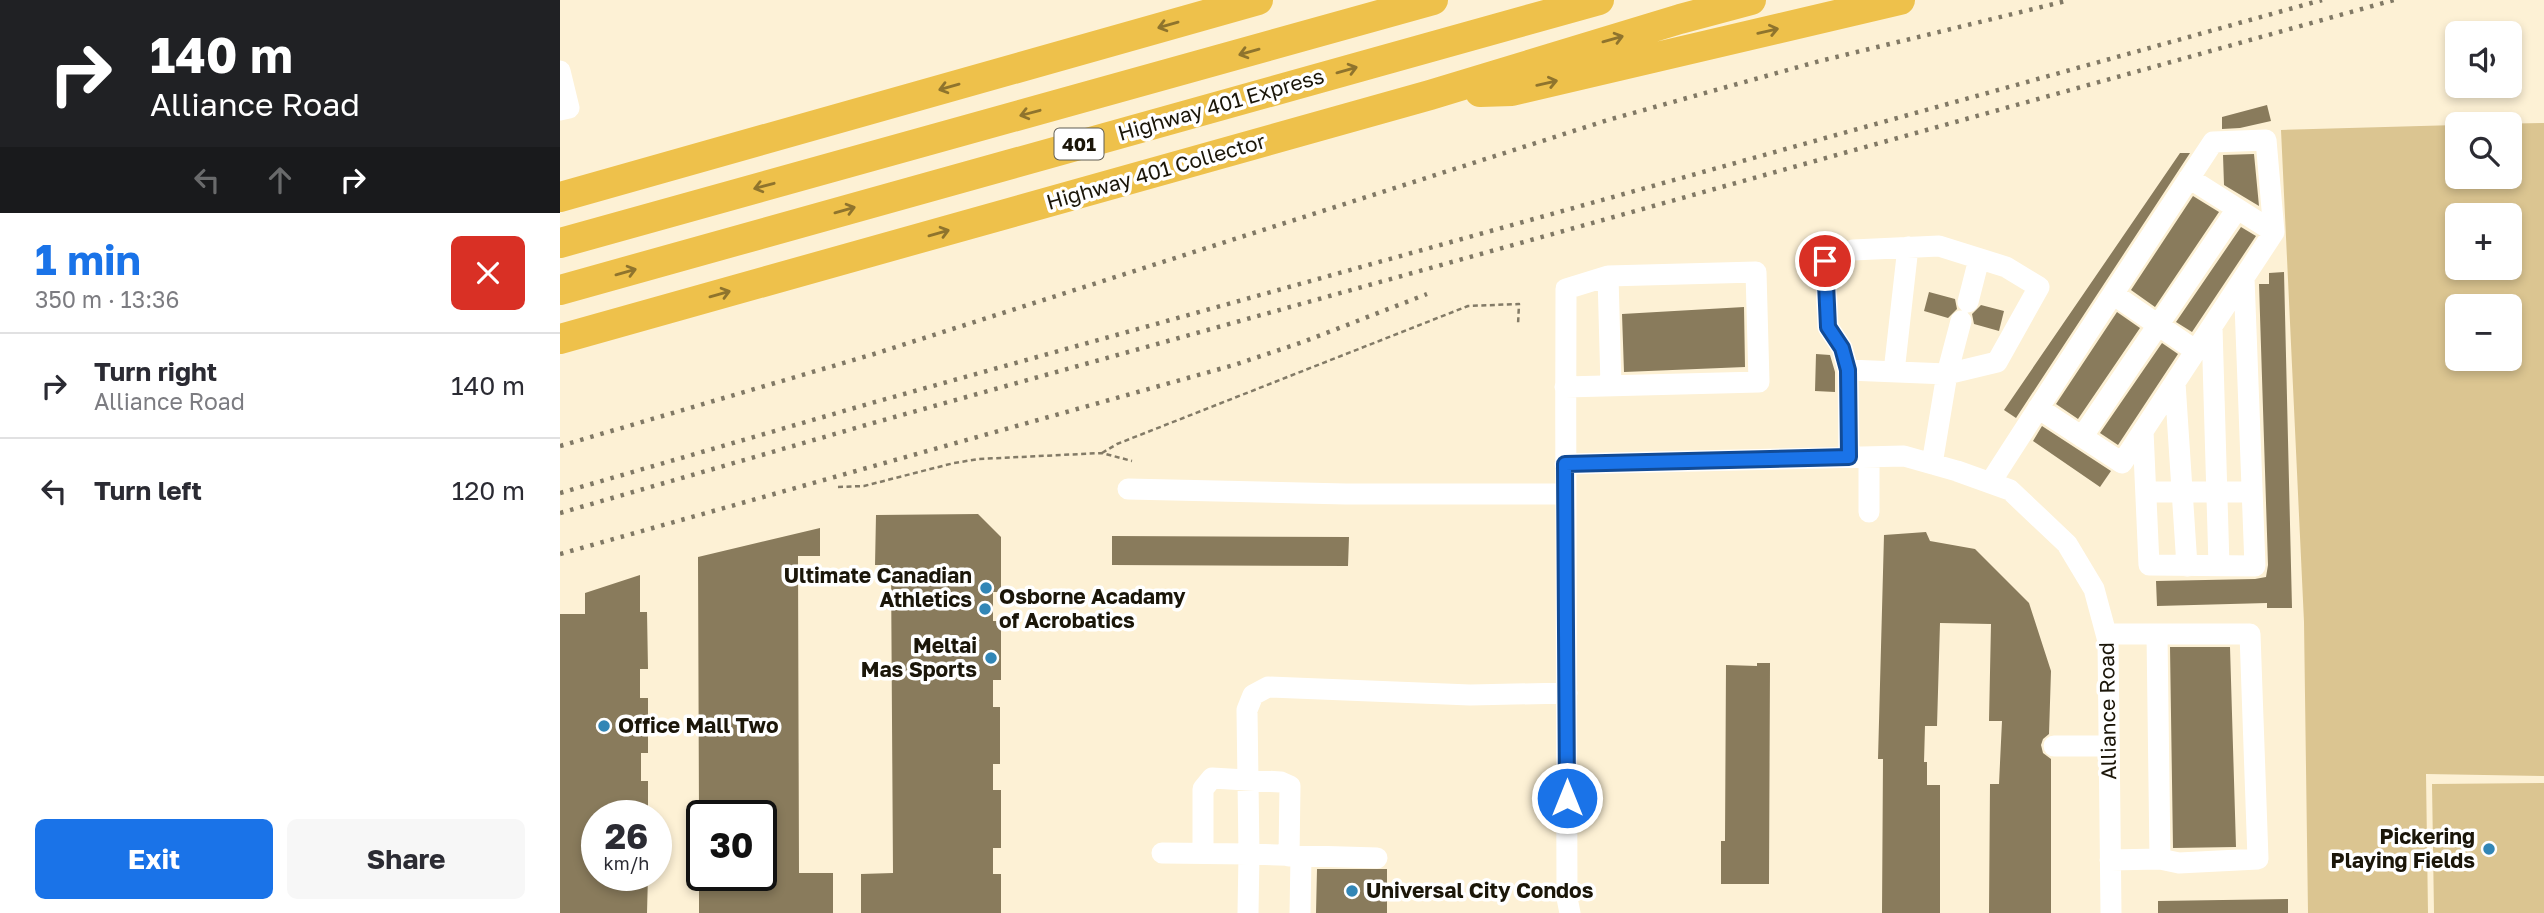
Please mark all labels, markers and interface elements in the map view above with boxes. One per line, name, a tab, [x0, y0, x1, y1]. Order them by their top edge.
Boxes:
one-way arrow	[1158, 20, 1180, 33]
map controls	[2445, 21, 2522, 371]
button: sound	[2445, 21, 2522, 98]
one-way arrow	[1756, 24, 1779, 37]
text: 140 m	[150, 25, 293, 84]
icon: right	[35, 28, 126, 119]
one-way arrow	[1602, 31, 1624, 44]
one-way arrow	[1239, 46, 1261, 59]
street label: Highway 401 Express	[1115, 62, 1327, 146]
one-way arrow	[1336, 62, 1358, 75]
one-way arrow	[1535, 75, 1558, 89]
one-way arrow	[939, 81, 961, 94]
text: Alliance Road	[150, 85, 360, 123]
one-way arrow	[1019, 107, 1041, 120]
button: search	[2445, 112, 2522, 189]
street label: Highway 401 Collector	[1043, 127, 1268, 215]
road number: 401	[1054, 128, 1104, 160]
icon: left	[188, 161, 226, 199]
icon: ahead	[261, 161, 299, 199]
icon: right	[334, 161, 372, 199]
one-way arrow	[753, 180, 775, 193]
one-way arrow	[833, 203, 856, 216]
button: +	[2445, 203, 2522, 280]
one-way arrow	[928, 225, 950, 238]
pin	[1795, 231, 1855, 291]
text: 1 min	[35, 234, 141, 284]
button: close	[451, 236, 525, 310]
icon: arrive	[1806, 242, 1844, 280]
one-way arrow	[615, 264, 637, 277]
text: 350 m · 13:36	[35, 285, 179, 313]
one-way arrow	[709, 287, 731, 300]
button: −	[2445, 294, 2522, 371]
text: Turn right	[94, 356, 217, 387]
icon: right	[35, 367, 73, 405]
text: 140 m	[451, 370, 525, 401]
text: Alliance Road	[94, 387, 245, 415]
icon: left	[35, 472, 73, 510]
text: Turn left	[94, 475, 202, 506]
text: 120 m	[452, 475, 525, 506]
place label: Ultimate Canadian Athletics	[784, 562, 972, 612]
marker: Ultimate Canadian Athletics	[978, 580, 994, 596]
place label: Osborne Acadamy of Acrobatics	[999, 583, 1186, 633]
marker: Osborne Acadamy of Acrobatics	[977, 601, 993, 617]
place label: Meltai Mas Sports	[861, 632, 977, 682]
street label: Alliance Road	[2093, 642, 2121, 780]
marker: Meltai Mas Sports	[983, 650, 999, 666]
place label: Office Mall Two	[618, 712, 779, 738]
marker: Office Mall Two	[596, 718, 612, 734]
position arrow	[1530, 761, 1604, 835]
speed limit sign: 30	[686, 800, 777, 891]
text: 26	[605, 815, 648, 857]
button: Exit	[35, 819, 273, 899]
button: Share	[287, 819, 525, 899]
place label: Pickering Playing Fields	[2331, 823, 2475, 873]
marker: Pickering Playing Fields	[2481, 841, 2497, 857]
text: km/h	[604, 852, 649, 874]
place label: Universal City Condos	[1366, 877, 1594, 903]
marker: Universal City Condos	[1344, 883, 1360, 899]

